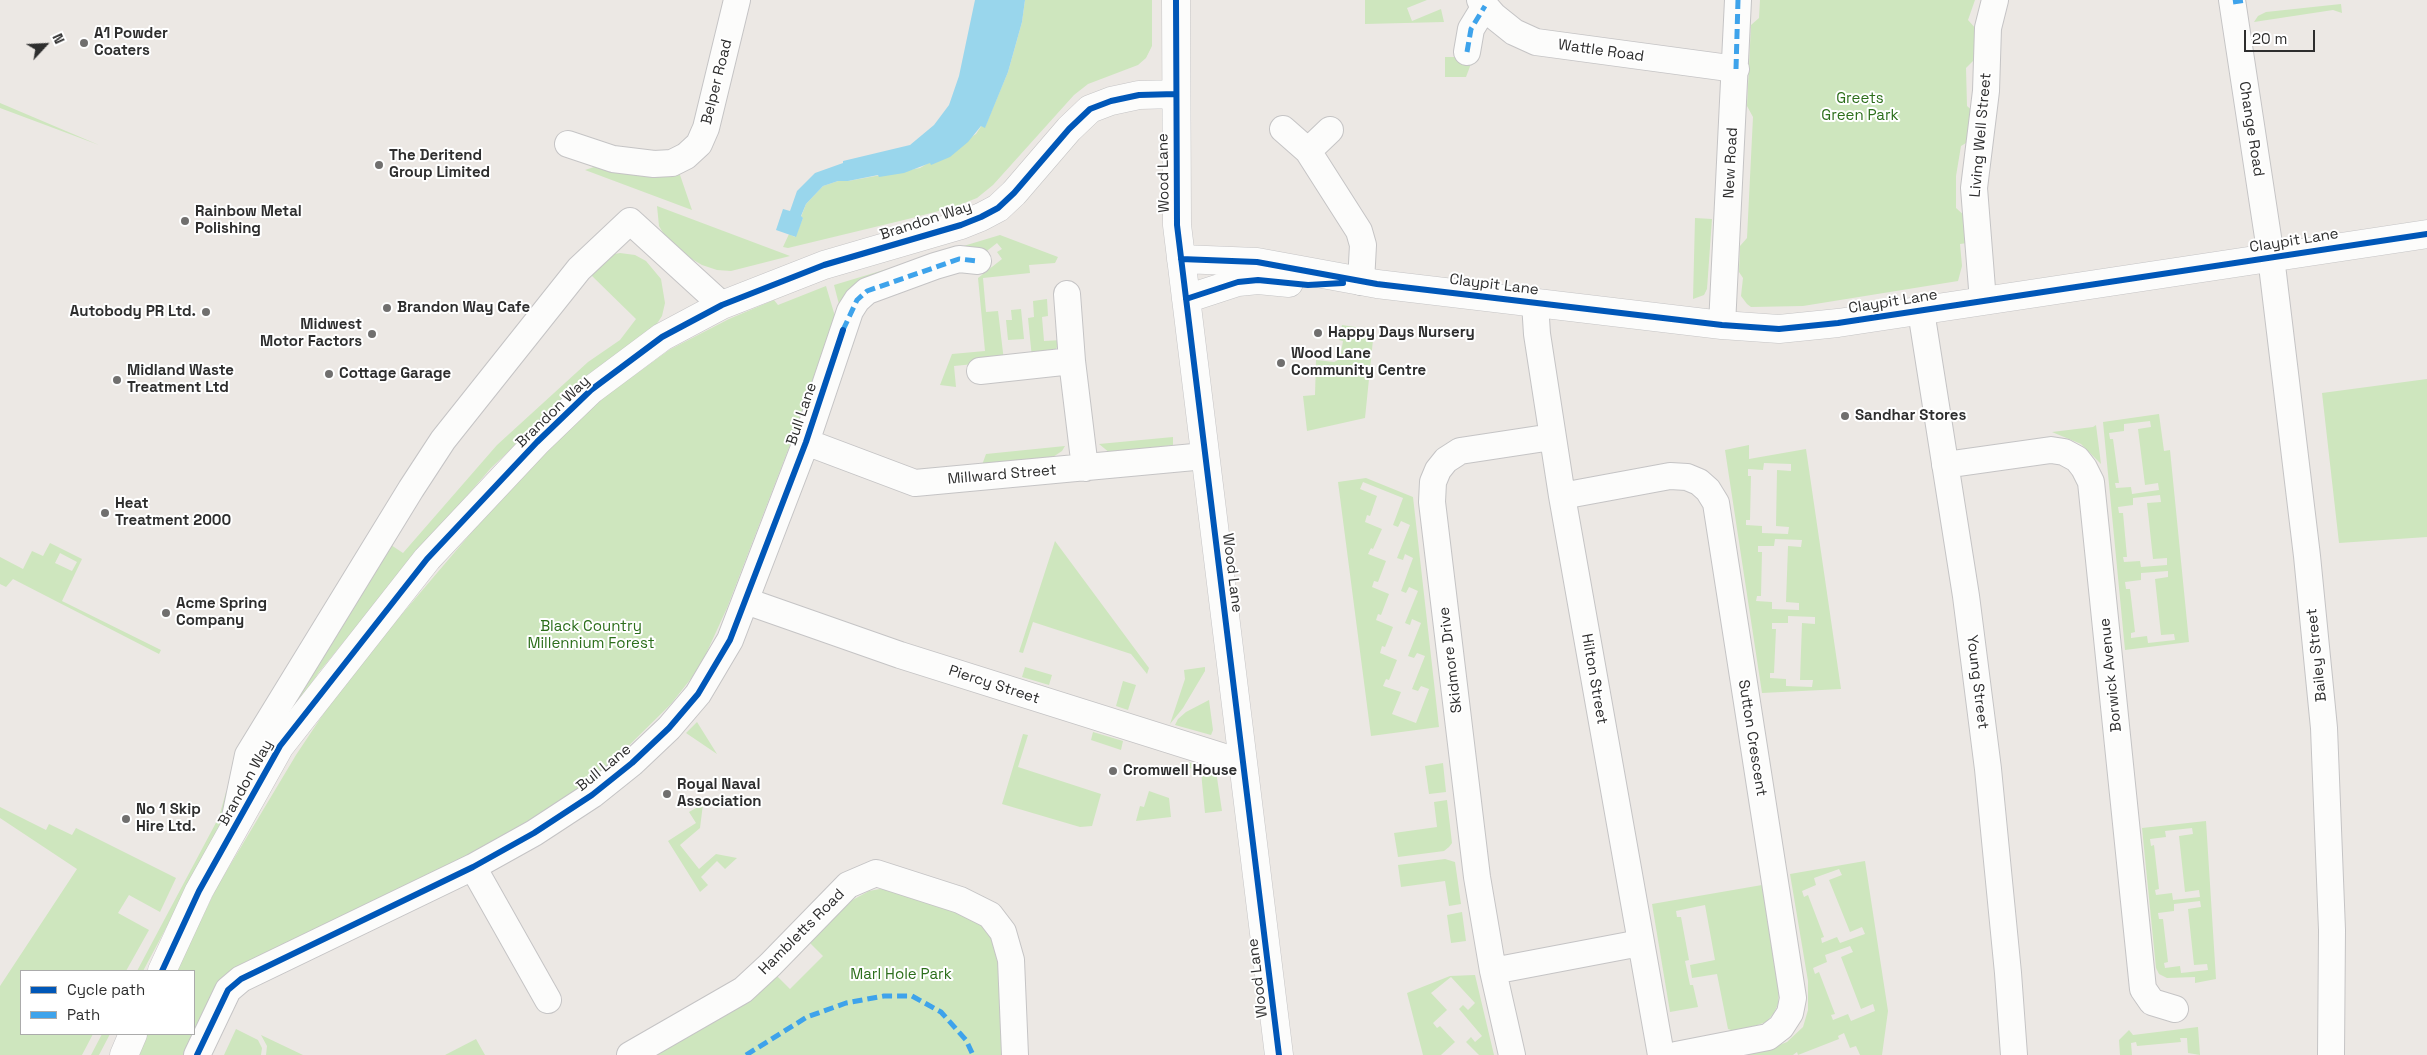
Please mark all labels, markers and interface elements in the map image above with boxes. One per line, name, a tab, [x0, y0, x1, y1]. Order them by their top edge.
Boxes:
north arrow	[20, 20, 70, 70]
scale bar	[2247, 20, 2318, 52]
place label: A1 Powder Coaters	[94, 25, 168, 60]
text: 20 m	[2252, 29, 2287, 48]
text: N	[48, 31, 69, 47]
street label: Wattle Road	[1557, 36, 1645, 66]
marker: A1 Powder Coaters	[78, 37, 90, 49]
street label: Belper Road	[698, 37, 736, 127]
street label: Living Well Street	[1967, 72, 1995, 198]
street label: Change Road	[2235, 80, 2267, 178]
park label: Greets Green Park	[1821, 90, 1899, 125]
street label: New Road	[1720, 127, 1742, 199]
street label: Wood Lane	[1154, 133, 1174, 213]
place label: The Deritend Group Limited	[389, 147, 490, 182]
marker: The Deritend Group Limited	[373, 159, 385, 171]
street label: Brandon Way	[878, 198, 974, 244]
place label: Rainbow Metal Polishing	[195, 203, 302, 238]
marker: Rainbow Metal Polishing	[179, 215, 191, 227]
street label: Claypit Lane	[2248, 225, 2340, 257]
street label: Claypit Lane	[1448, 271, 1540, 299]
street label: Claypit Lane	[1847, 286, 1939, 318]
place label: Brandon Way Cafe	[397, 299, 530, 317]
marker: Brandon Way Cafe	[381, 302, 393, 314]
place label: Autobody PR Ltd.	[70, 303, 196, 321]
marker: Autobody PR Ltd.	[200, 306, 212, 318]
place label: Midwest Motor Factors	[260, 316, 362, 351]
place label: Happy Days Nursery	[1328, 324, 1475, 342]
marker: Happy Days Nursery	[1312, 327, 1324, 339]
marker: Midwest Motor Factors	[366, 328, 378, 340]
place label: Wood Lane Community Centre	[1291, 345, 1426, 380]
marker: Wood Lane Community Centre	[1275, 357, 1287, 369]
place label: Midland Waste Treatment Ltd	[127, 362, 234, 397]
place label: Cottage Garage	[339, 365, 451, 383]
marker: Cottage Garage	[323, 368, 335, 380]
street label: Brandon Way	[512, 372, 594, 452]
marker: Midland Waste Treatment Ltd	[111, 374, 123, 386]
street label: Bull Lane	[783, 380, 821, 448]
place label: Sandhar Stores	[1855, 407, 1966, 425]
marker: Sandhar Stores	[1839, 410, 1851, 422]
street label: Millward Street	[947, 461, 1057, 489]
place label: Heat Treatment 2000	[115, 495, 231, 530]
marker: Heat Treatment 2000	[99, 507, 111, 519]
street label: Wood Lane	[1218, 532, 1246, 614]
place label: Acme Spring Company	[176, 595, 267, 630]
street label: Skidmore Drive	[1436, 606, 1466, 714]
marker: Acme Spring Company	[160, 607, 172, 619]
street label: Bailey Street	[2303, 607, 2331, 703]
street label: Borwick Avenue	[2096, 617, 2126, 733]
park label: Black Country Millennium Forest	[527, 618, 655, 653]
street label: Hilton Street	[1577, 632, 1611, 726]
street label: Young Street	[1962, 634, 1992, 730]
street label: Piercy Street	[946, 662, 1042, 708]
street label: Sutton Crescent	[1734, 678, 1770, 798]
street label: Brandon Way	[215, 737, 277, 829]
street label: Bull Lane	[573, 740, 635, 796]
place label: Cromwell House	[1123, 762, 1237, 780]
marker: Cromwell House	[1107, 765, 1119, 777]
place label: Royal Naval Association	[677, 776, 762, 811]
marker: Royal Naval Association	[661, 788, 673, 800]
place label: No 1 Skip Hire Ltd.	[136, 801, 201, 836]
marker: No 1 Skip Hire Ltd.	[120, 813, 132, 825]
street label: Hambletts Road	[755, 885, 849, 979]
street label: Wood Lane	[1244, 937, 1272, 1019]
park label: Marl Hole Park	[850, 966, 952, 984]
legend	[20, 970, 195, 1035]
text: Cycle path	[67, 980, 145, 999]
text: Path	[67, 1005, 100, 1024]

